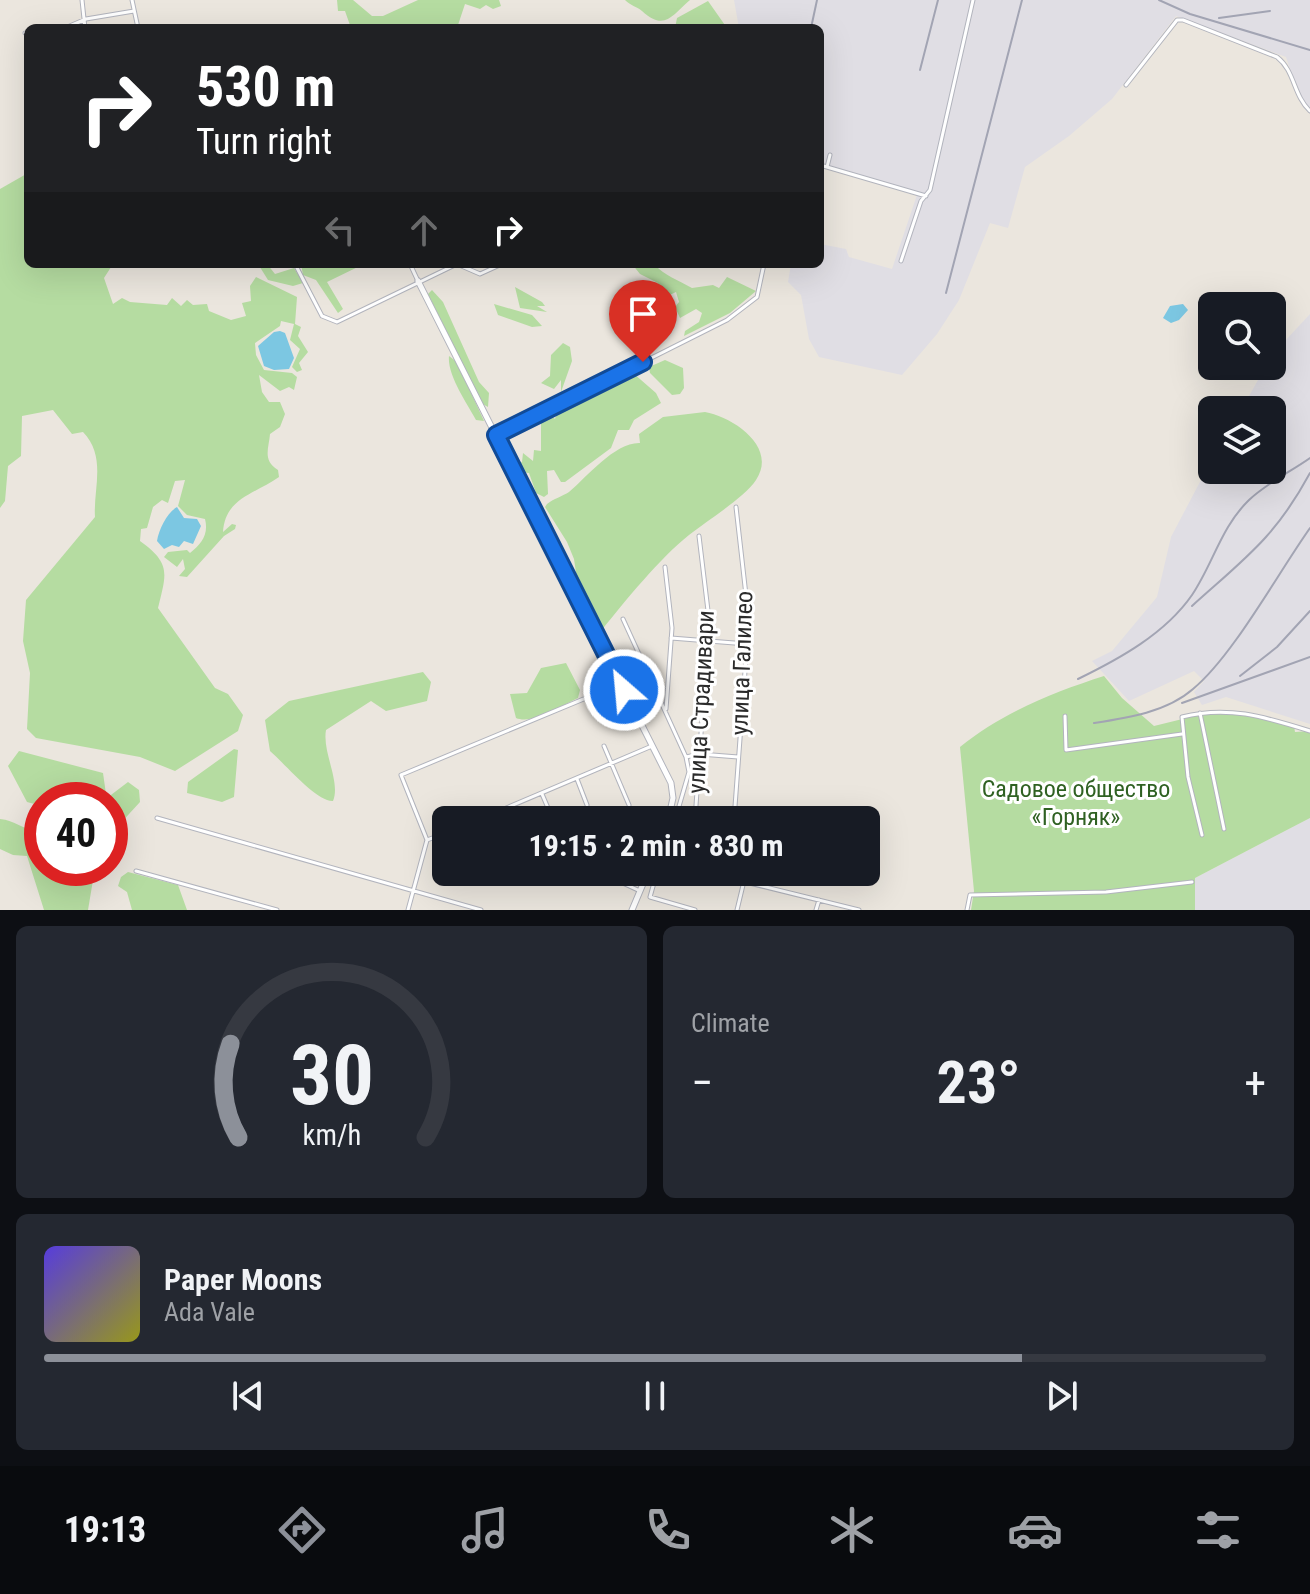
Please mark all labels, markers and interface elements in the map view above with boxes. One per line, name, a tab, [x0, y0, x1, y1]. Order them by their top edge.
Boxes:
text: 530 m	[196, 54, 335, 120]
icon: right	[64, 56, 168, 160]
text: Turn right	[196, 121, 332, 163]
icon: left	[318, 208, 362, 252]
icon: ahead	[402, 208, 446, 252]
icon: right	[486, 208, 530, 252]
pin	[609, 280, 677, 362]
icon: arrive	[621, 292, 665, 336]
map controls	[1198, 292, 1286, 484]
button: search	[1198, 292, 1286, 380]
button: layers	[1198, 396, 1286, 484]
street label: улица Галилео	[725, 590, 759, 736]
street label: улица Страдивари	[682, 610, 720, 794]
position arrow	[582, 648, 666, 732]
park label: Садовое общество «Горняк»	[982, 775, 1170, 831]
speed limit sign: 40	[24, 782, 128, 886]
text: 19:15 · 2 min · 830 m	[529, 828, 783, 863]
text: Climate	[691, 1008, 770, 1038]
text: 30	[289, 1027, 374, 1124]
text: 23°	[937, 1047, 1021, 1118]
text: −	[691, 1057, 713, 1109]
text: +	[1244, 1057, 1266, 1109]
text: km/h	[302, 1118, 361, 1152]
text: Paper Moons	[164, 1262, 322, 1297]
text: Ada Vale	[164, 1297, 255, 1327]
icon: previous	[226, 1374, 270, 1418]
icon: pause	[633, 1374, 677, 1418]
icon: next	[1040, 1374, 1084, 1418]
icon: directions	[274, 1502, 330, 1558]
icon: music	[457, 1502, 513, 1558]
icon: phone	[640, 1502, 696, 1558]
icon: climate	[824, 1502, 880, 1558]
icon: car	[1007, 1502, 1063, 1558]
icon: filters	[1190, 1502, 1246, 1558]
text: 19:13	[64, 1509, 146, 1551]

